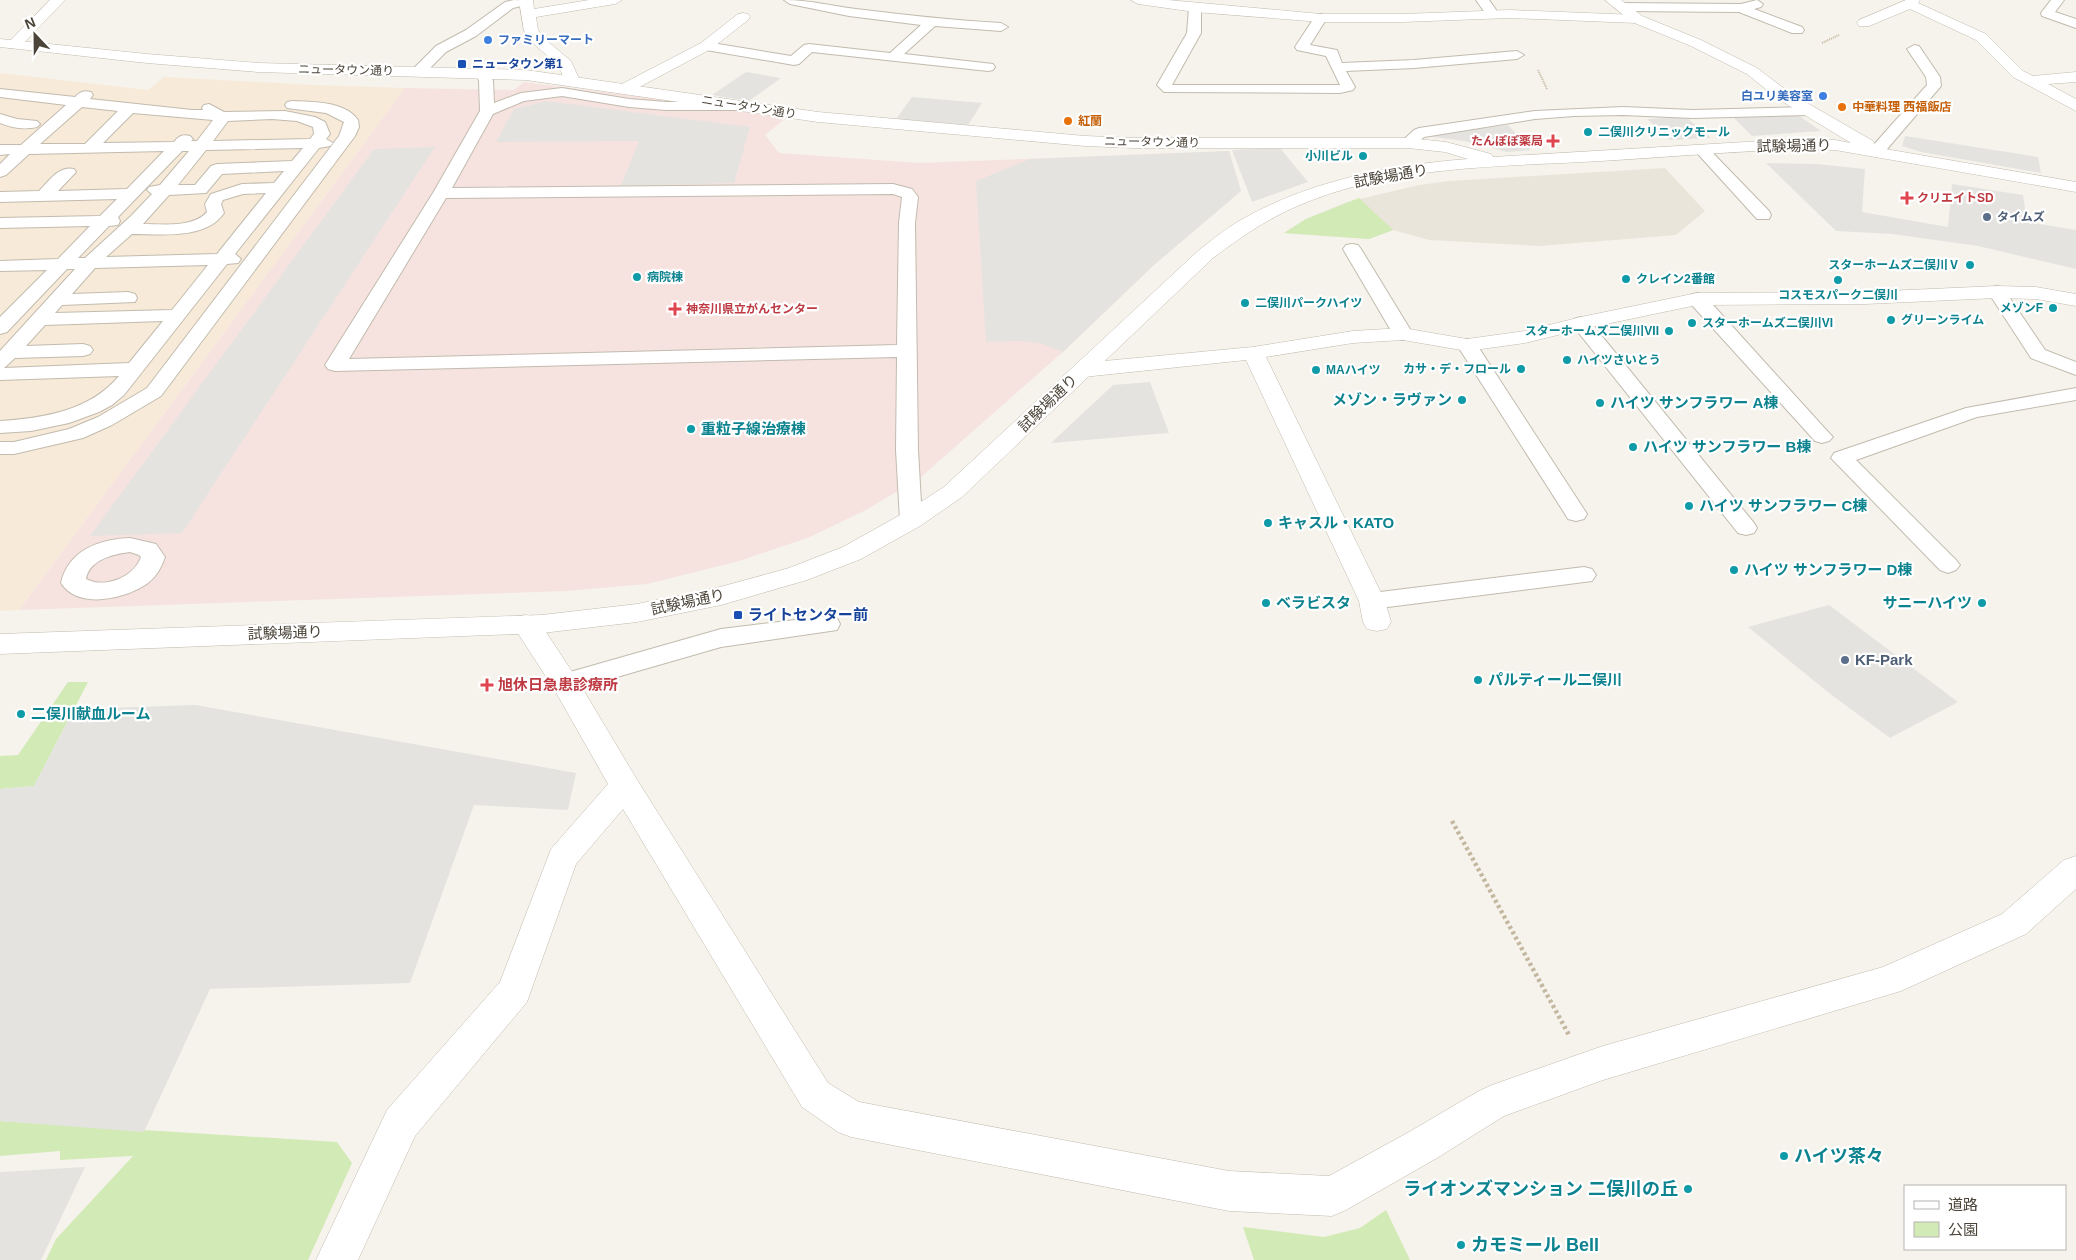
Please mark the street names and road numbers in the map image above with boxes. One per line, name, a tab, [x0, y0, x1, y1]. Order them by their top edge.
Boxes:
street label: ニュータウン通り	[298, 62, 394, 78]
street label: ニュータウン通り	[700, 93, 798, 121]
street label: ニュータウン通り	[1104, 134, 1200, 150]
street label: 試験場通り	[1756, 136, 1832, 155]
street label: 試験場通り	[1352, 161, 1429, 190]
street label: 試験場通り	[1015, 370, 1081, 435]
street label: 試験場通り	[649, 585, 726, 618]
street label: 試験場通り	[247, 623, 323, 642]

